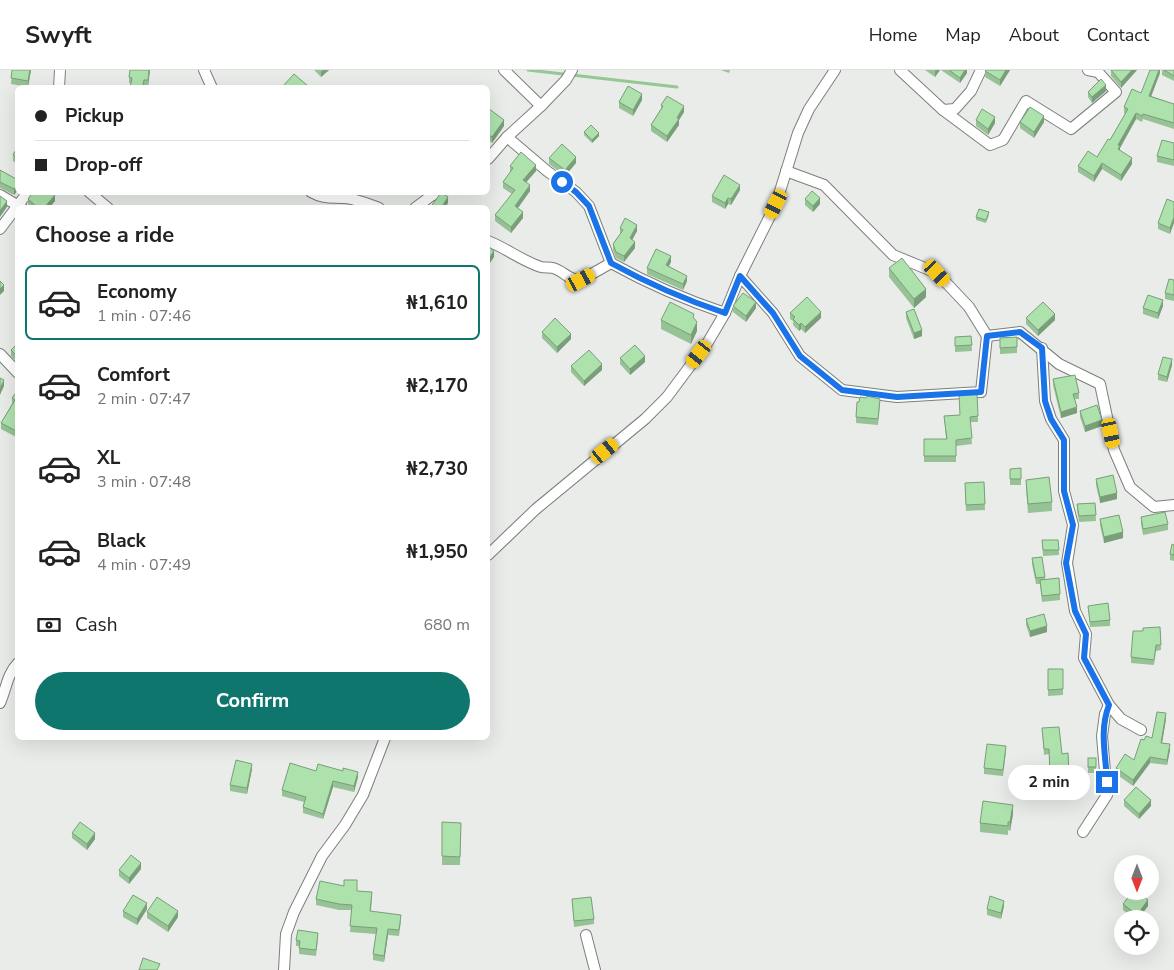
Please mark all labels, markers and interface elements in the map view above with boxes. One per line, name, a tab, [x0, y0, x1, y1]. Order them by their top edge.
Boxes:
text: Swyft	[25, 19, 91, 51]
text: Home	[869, 23, 917, 47]
text: Map	[945, 23, 981, 47]
text: About	[1009, 23, 1059, 47]
text: Contact	[1087, 23, 1149, 47]
text: Pickup	[65, 103, 124, 129]
text: Drop-off	[65, 152, 142, 178]
route start	[551, 171, 573, 193]
car	[762, 187, 789, 221]
text: Choose a ride	[35, 220, 174, 250]
car	[921, 257, 952, 289]
car	[564, 266, 597, 294]
text: Economy	[97, 279, 177, 305]
icon: car	[37, 280, 82, 325]
text: ₦1,610	[406, 290, 468, 316]
text: 1 min · 07:46	[97, 305, 191, 327]
car	[683, 338, 714, 370]
text: Comfort	[97, 362, 170, 388]
icon: car	[37, 363, 82, 408]
text: ₦2,170	[406, 373, 468, 399]
text: 2 min · 07:47	[97, 388, 191, 410]
car	[1100, 417, 1121, 449]
car	[588, 436, 621, 466]
text: XL	[97, 445, 120, 471]
icon: car	[37, 446, 82, 491]
text: ₦2,730	[406, 456, 468, 482]
text: 3 min · 07:48	[97, 471, 191, 493]
text: Black	[97, 528, 146, 554]
icon: car	[37, 529, 82, 574]
text: ₦1,950	[406, 539, 468, 565]
text: 4 min · 07:49	[97, 554, 191, 576]
icon: cash	[35, 611, 63, 639]
text: Cash	[75, 612, 117, 638]
text: 680 m	[423, 614, 470, 636]
button: Confirm	[35, 672, 470, 730]
callout: 2 min	[1007, 764, 1090, 800]
text: 2 min	[1028, 771, 1070, 793]
route end	[1096, 771, 1118, 793]
north arrow	[1114, 855, 1159, 900]
map controls	[1114, 855, 1159, 955]
button: locate	[1114, 910, 1159, 955]

